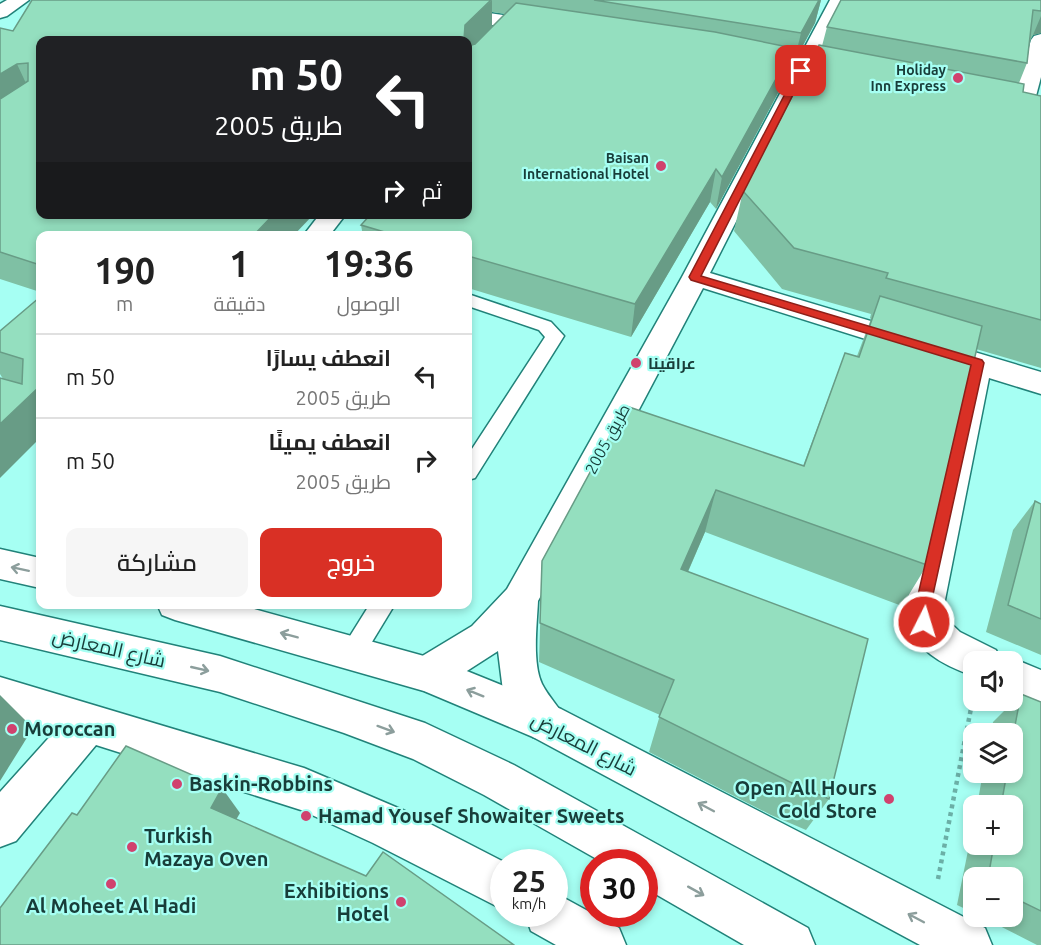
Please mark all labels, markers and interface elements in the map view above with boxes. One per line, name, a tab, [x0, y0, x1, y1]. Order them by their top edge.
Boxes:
pin	[775, 45, 826, 96]
text: 50 m	[249, 51, 343, 98]
icon: arrive	[784, 54, 817, 87]
icon: left	[364, 60, 442, 138]
place label: Holiday Inn Express	[871, 62, 947, 94]
marker: Holiday Inn Express	[951, 71, 965, 85]
text: طريق 2005	[214, 110, 343, 140]
place label: Baisan International Hotel	[523, 150, 649, 182]
marker: Baisan International Hotel	[654, 159, 668, 173]
icon: right	[377, 174, 410, 207]
text: ثم	[422, 178, 442, 203]
text: 1	[229, 243, 250, 284]
text: 19:36	[324, 243, 414, 284]
text: 190	[94, 250, 155, 291]
text: m	[116, 292, 133, 315]
text: دقيقة	[213, 292, 265, 315]
text: الوصول	[337, 292, 401, 315]
text: انعطف يسارًا	[266, 345, 391, 370]
place label: عراقينا	[648, 354, 696, 373]
marker: عراقينا	[629, 356, 643, 370]
icon: left	[409, 360, 442, 393]
text: 50 m	[66, 364, 115, 389]
text: طريق 2005	[296, 386, 391, 409]
street label: طريق 2005	[581, 401, 635, 478]
text: انعطف يمينًا	[269, 429, 391, 454]
icon: right	[409, 444, 442, 477]
text: 50 m	[66, 448, 115, 473]
text: طريق 2005	[296, 470, 391, 493]
button: مشاركة	[66, 528, 248, 597]
button: خروج	[260, 528, 442, 597]
one-way arrow	[11, 562, 30, 574]
position arrow	[892, 590, 956, 654]
street label: شارع المعارض	[50, 623, 168, 675]
one-way arrow	[280, 629, 299, 640]
map controls	[963, 651, 1023, 927]
button: sound	[963, 651, 1023, 711]
one-way arrow	[190, 664, 209, 676]
one-way arrow	[467, 687, 485, 698]
street label: شارع المعارض	[526, 707, 641, 783]
place label: Moroccan	[24, 717, 115, 740]
marker: Moroccan	[5, 722, 19, 736]
button: layers	[963, 723, 1023, 783]
one-way arrow	[376, 724, 395, 735]
place label: Baskin-Robbins	[189, 772, 333, 795]
place label: Open All Hours Cold Store	[735, 776, 877, 822]
marker: Baskin-Robbins	[170, 777, 184, 791]
marker: Open All Hours Cold Store	[882, 792, 896, 806]
button: +	[963, 795, 1023, 855]
one-way arrow	[698, 801, 716, 812]
place label: Hamad Yousef Showaiter Sweets	[318, 804, 624, 827]
marker: Hamad Yousef Showaiter Sweets	[299, 809, 313, 823]
place label: Turkish Mazaya Oven	[144, 824, 268, 870]
marker: Turkish Mazaya Oven	[125, 840, 139, 854]
speed limit sign: 30	[580, 849, 658, 927]
text: 25	[512, 864, 546, 898]
button: −	[963, 867, 1023, 927]
marker: Al Moheet Al Hadi	[104, 877, 118, 891]
place label: Exhibitions Hotel	[284, 879, 389, 925]
one-way arrow	[687, 886, 704, 898]
place label: Al Moheet Al Hadi	[26, 894, 196, 917]
marker: Exhibitions Hotel	[394, 895, 408, 909]
text: km/h	[512, 895, 546, 912]
one-way arrow	[908, 912, 925, 924]

